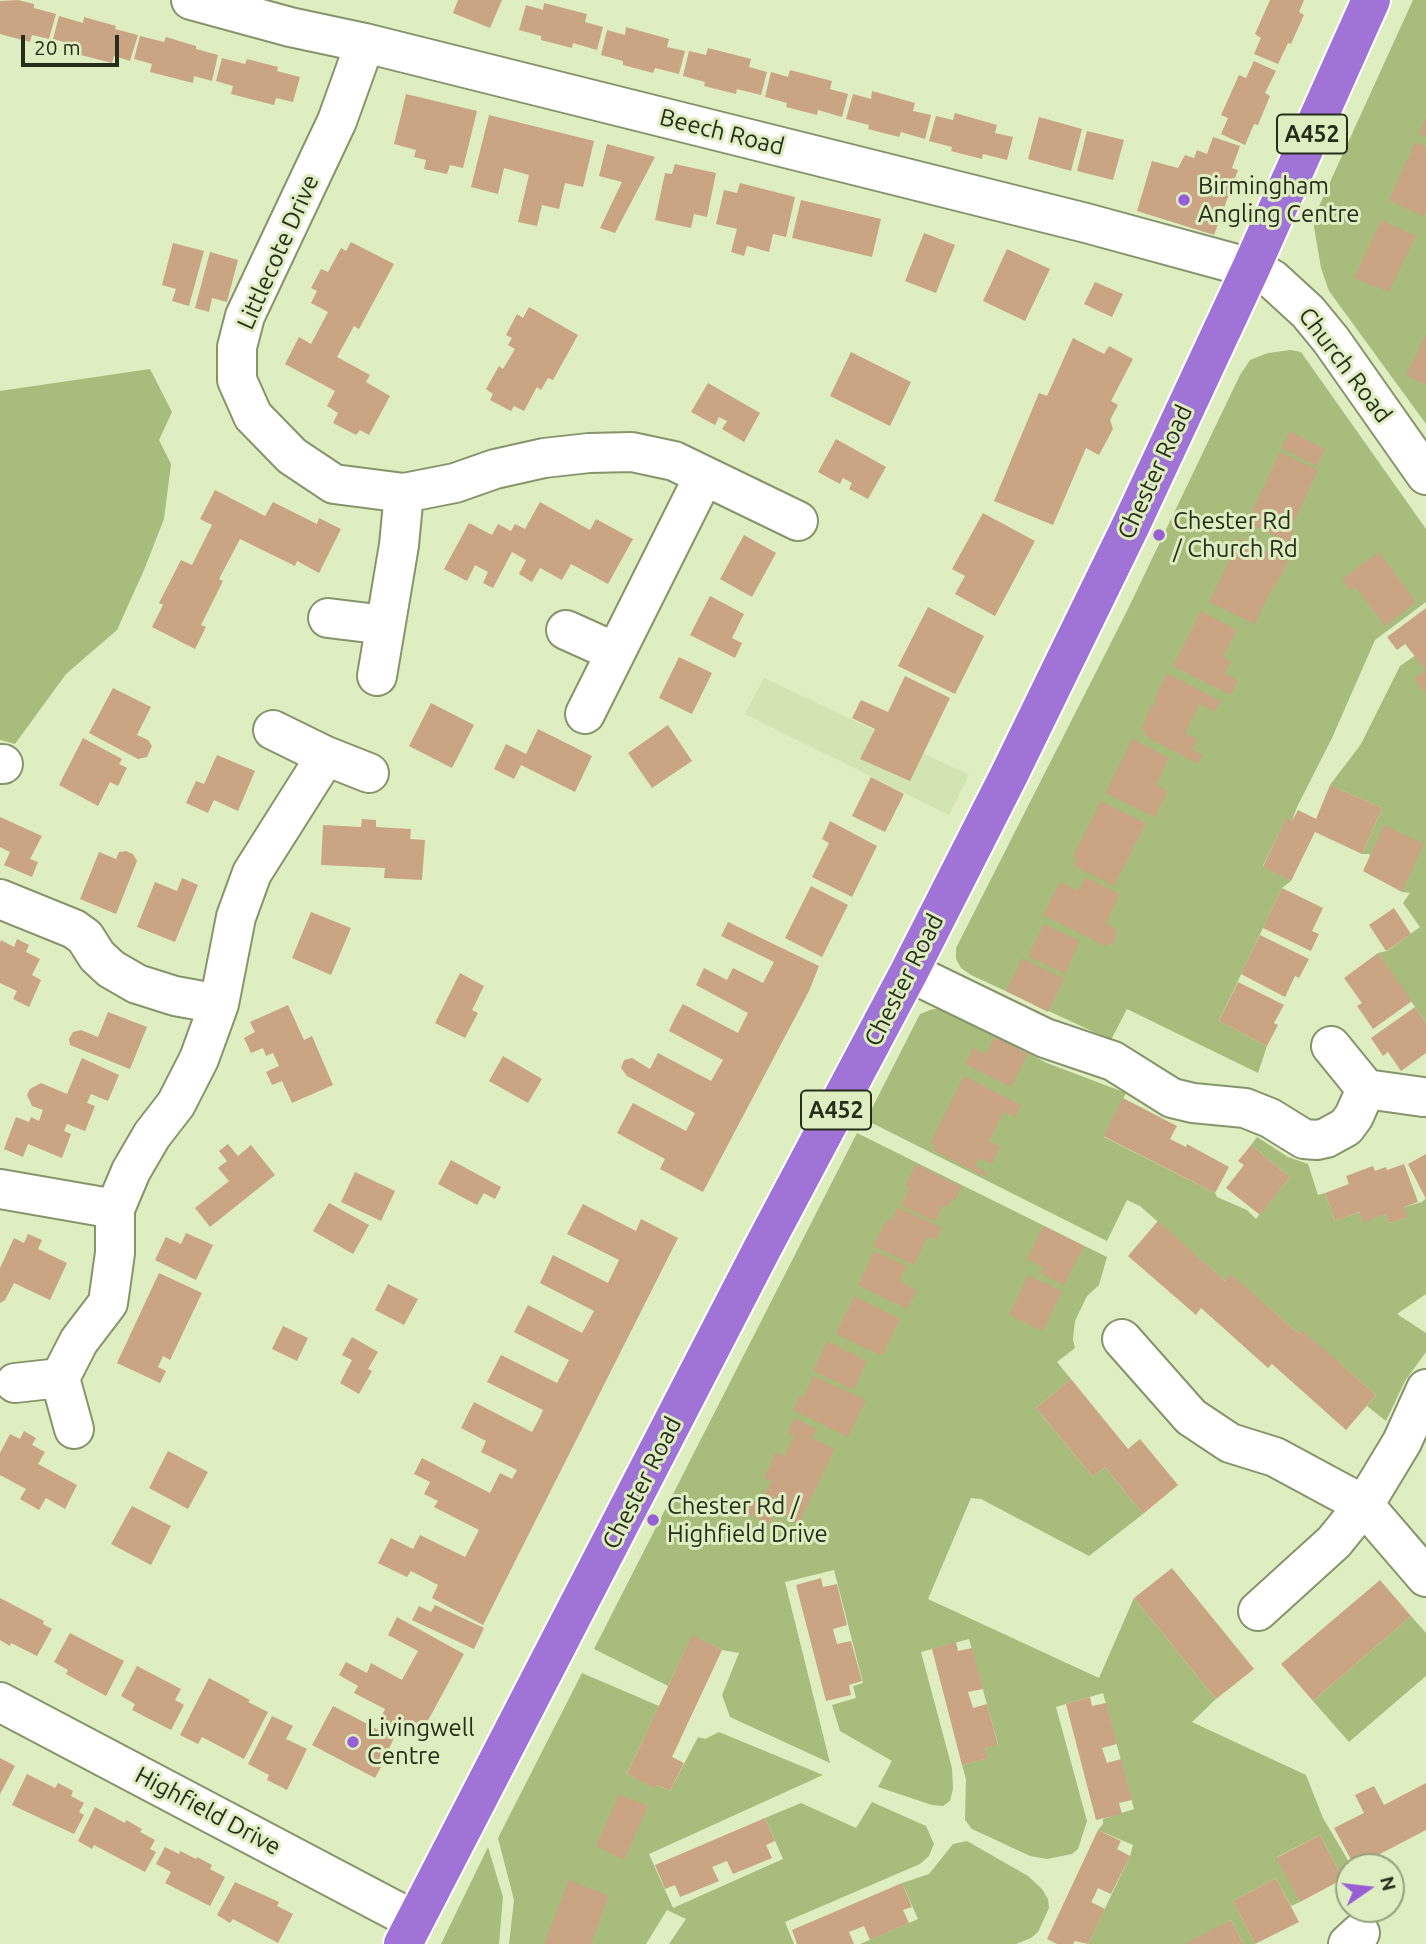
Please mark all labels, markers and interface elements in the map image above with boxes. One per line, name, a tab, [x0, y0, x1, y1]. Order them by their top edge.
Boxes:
scale bar	[24, 21, 122, 65]
text: 20 m	[34, 35, 81, 59]
street label: Beech Road	[657, 103, 787, 161]
road number: A452	[1277, 114, 1347, 154]
street label: Littlecote Drive	[231, 170, 325, 334]
place label: Birmingham Angling Centre	[1198, 172, 1360, 228]
marker: Birmingham Angling Centre	[1176, 192, 1192, 208]
street label: Church Road	[1292, 302, 1398, 428]
street label: Chester Road	[1111, 400, 1199, 544]
place label: Chester Rd / Church Rd	[1173, 507, 1298, 563]
marker: Chester Rd / Church Rd	[1151, 527, 1167, 543]
street label: Chester Road	[858, 909, 950, 1051]
road number: A452	[801, 1091, 871, 1130]
street label: Chester Road	[596, 1412, 688, 1554]
place label: Chester Rd / Highfield Drive	[667, 1492, 828, 1548]
marker: Chester Rd / Highfield Drive	[645, 1512, 661, 1528]
place label: Livingwell Centre	[367, 1714, 474, 1770]
marker: Livingwell Centre	[345, 1734, 361, 1750]
street label: Highfield Drive	[130, 1761, 286, 1861]
north arrow	[1335, 1853, 1405, 1923]
text: N	[1376, 1874, 1401, 1893]

